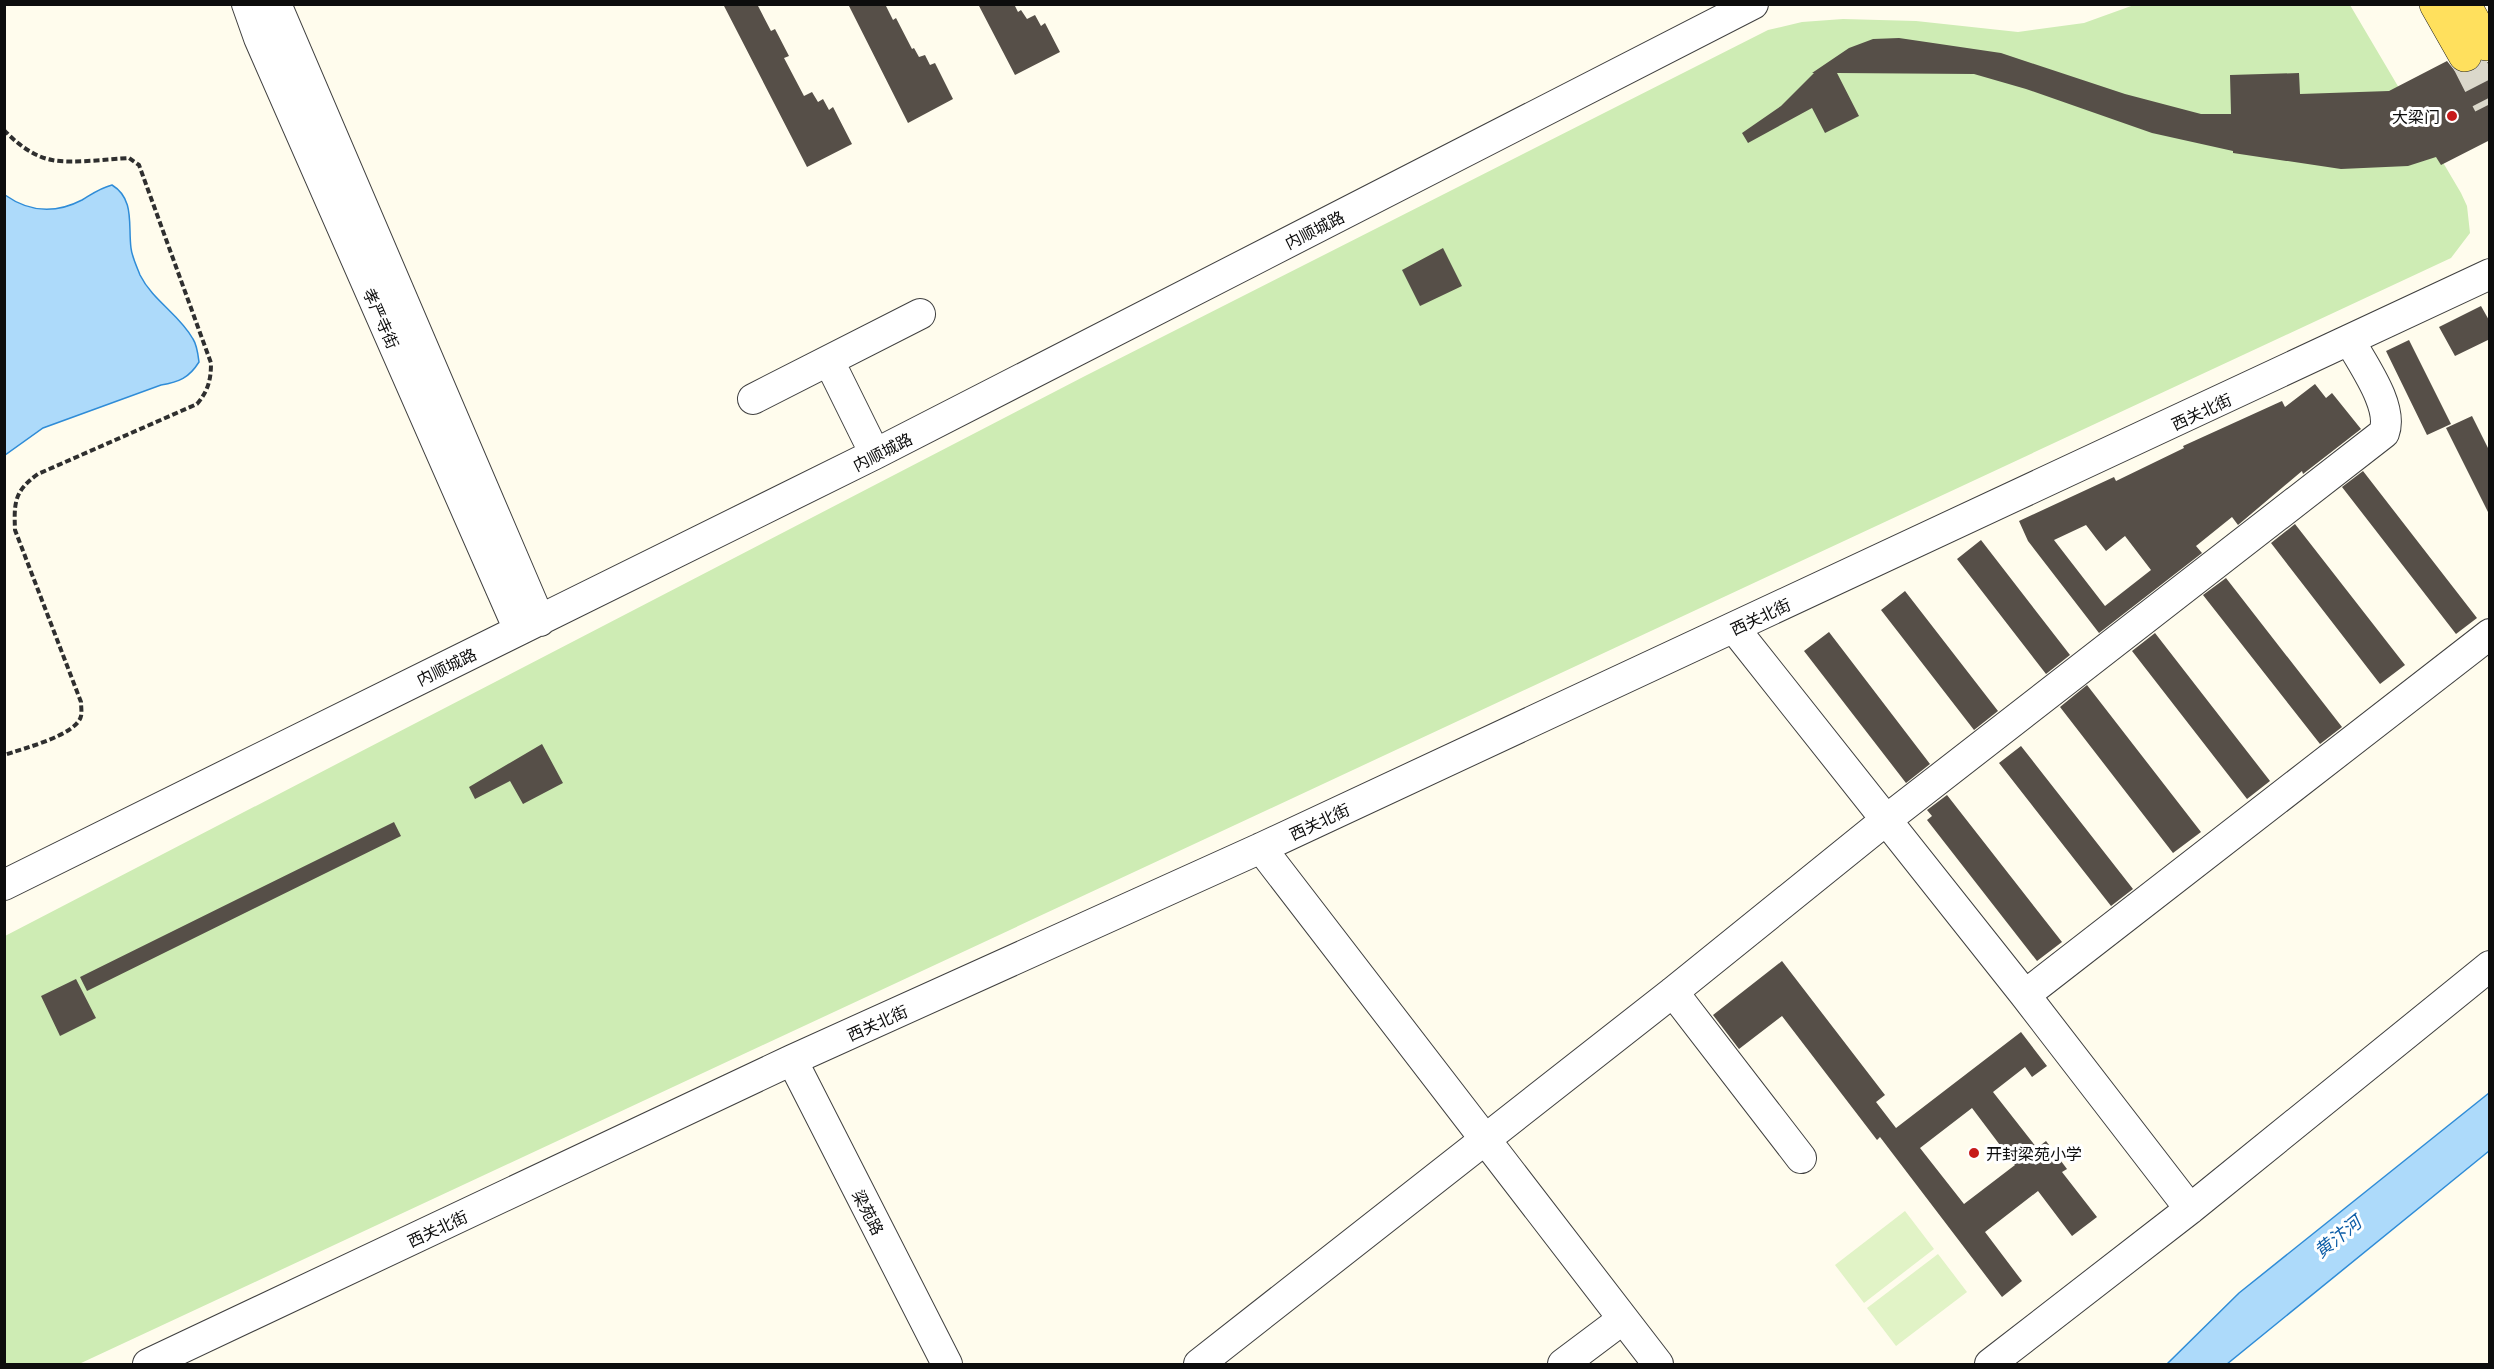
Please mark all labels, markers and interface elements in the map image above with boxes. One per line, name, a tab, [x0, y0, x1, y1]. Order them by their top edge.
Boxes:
place label: 大梁门	[2392, 104, 2440, 128]
marker: 大梁门	[2445, 109, 2459, 123]
street label: 内顺城路	[1280, 204, 1348, 254]
street label: 孝严寺街	[358, 284, 406, 352]
street label: 西关北街	[2167, 387, 2235, 435]
street label: 内顺城路	[848, 426, 916, 476]
street label: 西关北街	[1726, 592, 1794, 640]
street label: 内顺城路	[412, 641, 480, 691]
street label: 西关北街	[1285, 797, 1353, 845]
street label: 西关北街	[843, 998, 911, 1046]
place label: 开封梁苑小学	[1986, 1141, 2082, 1165]
marker: 开封梁苑小学	[1967, 1146, 1981, 1160]
street label: 梁苑路	[847, 1185, 891, 1239]
street label: 西关北街	[403, 1204, 471, 1252]
water label: 黄汴河	[2308, 1207, 2369, 1263]

